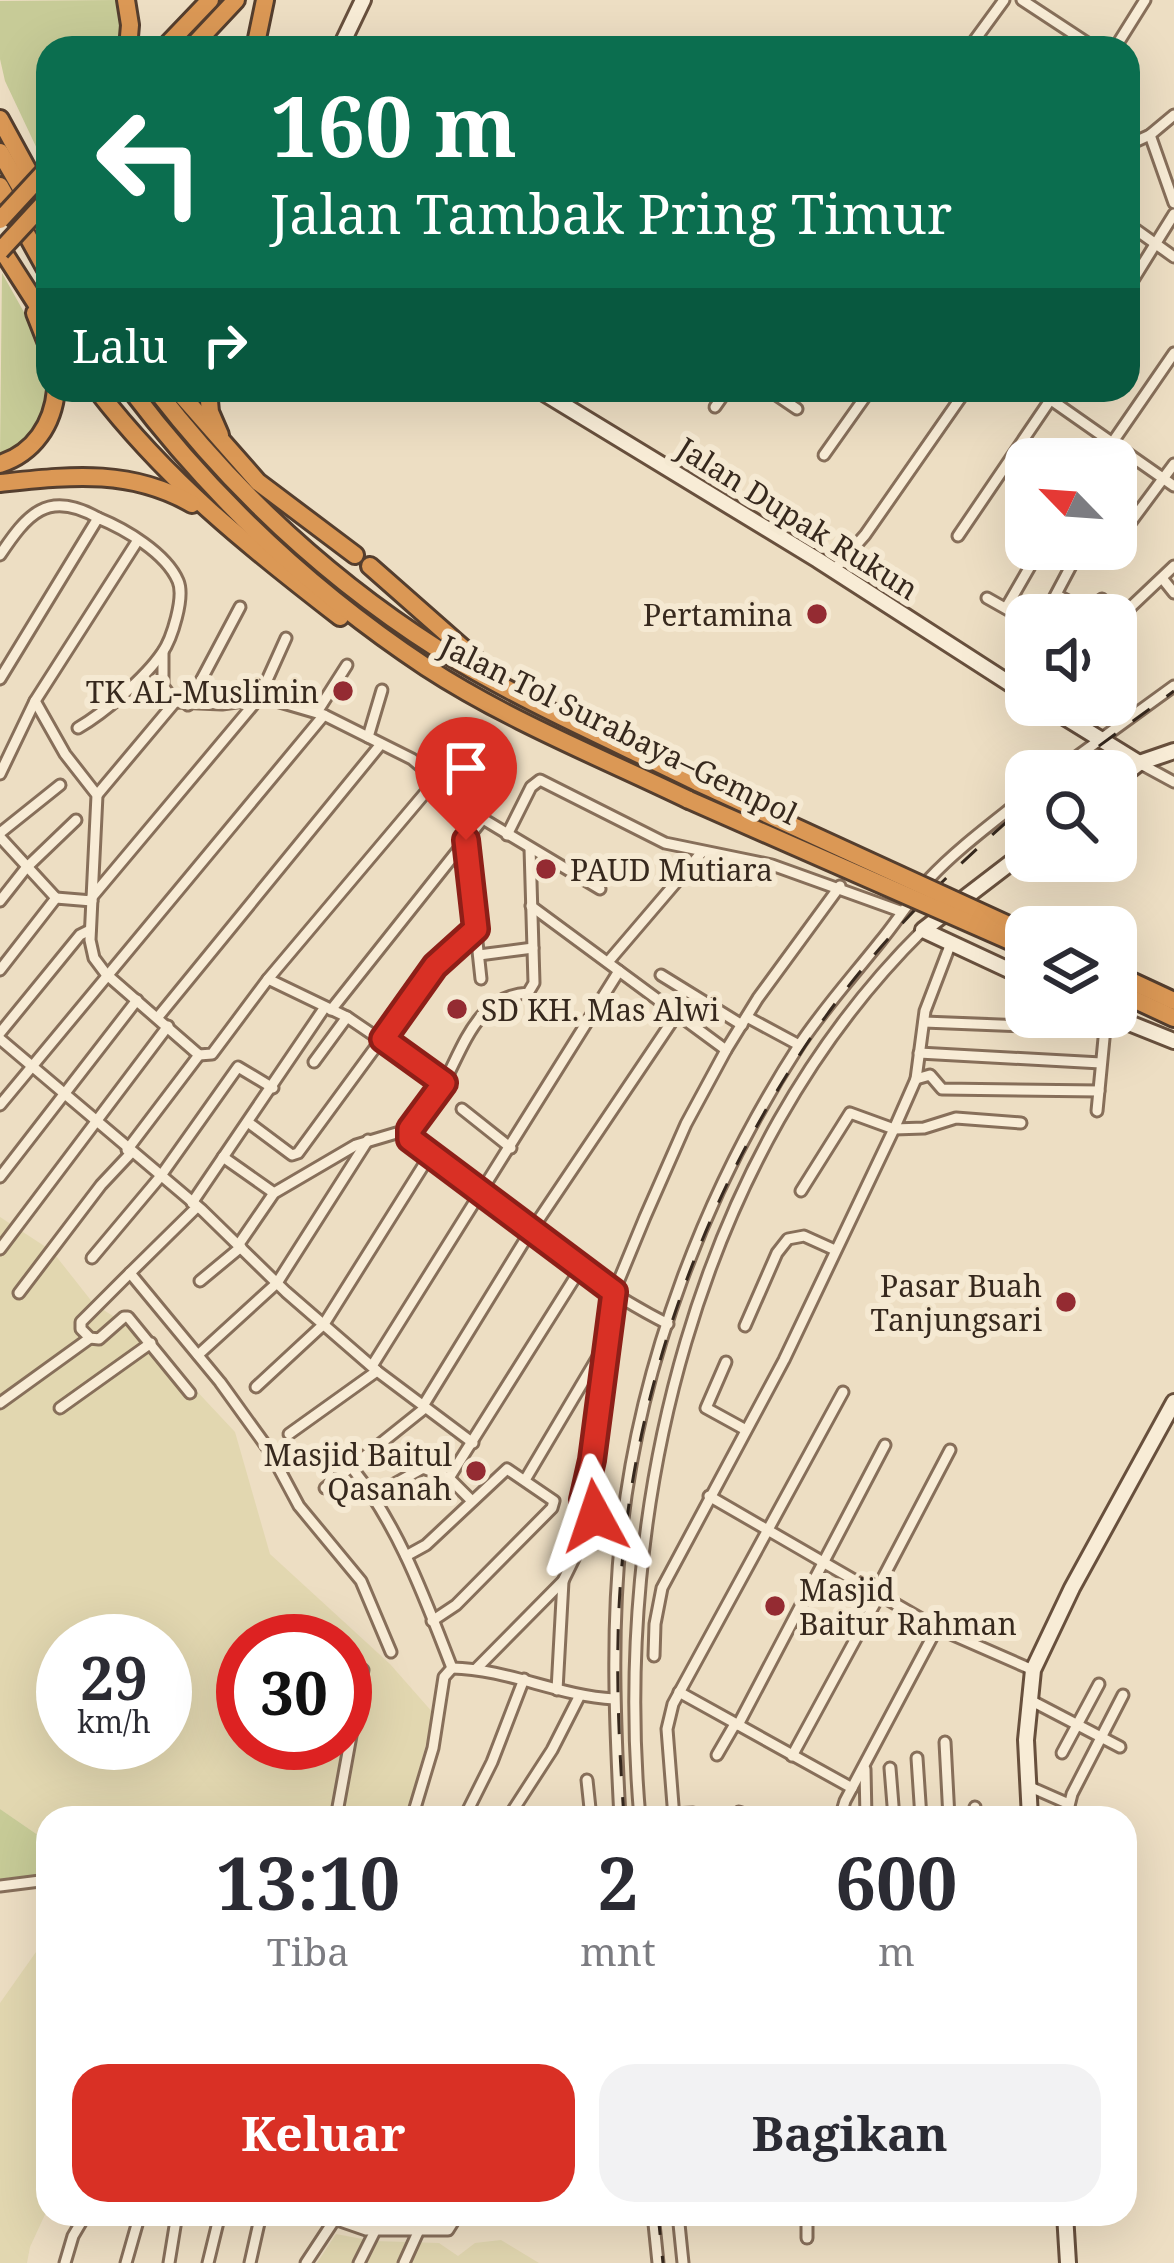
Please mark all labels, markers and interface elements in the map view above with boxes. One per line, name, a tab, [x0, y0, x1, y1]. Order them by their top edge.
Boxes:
text: 160 m	[270, 67, 517, 182]
icon: left	[72, 84, 228, 240]
text: Jalan Tambak Pring Timur	[270, 176, 952, 250]
icon: right	[192, 312, 258, 378]
text: Lalu	[72, 315, 168, 376]
street label: Jalan Dupak Rukun	[669, 427, 926, 609]
north arrow	[1005, 438, 1137, 570]
map controls	[1005, 438, 1137, 1038]
place label: Pertamina	[643, 594, 793, 635]
button: sound	[1005, 594, 1137, 726]
marker: Pertamina	[804, 601, 830, 627]
street label: Jalan Tol Surabaya–Gempol	[433, 624, 804, 833]
place label: TK AL-Muslimin	[86, 671, 319, 712]
marker: TK AL-Muslimin	[330, 678, 356, 704]
pin	[415, 717, 517, 840]
icon: arrive	[433, 735, 499, 801]
button: search	[1005, 750, 1137, 882]
place label: PAUD Mutiara	[570, 849, 773, 890]
marker: PAUD Mutiara	[533, 856, 559, 882]
button: layers	[1005, 906, 1137, 1038]
place label: SD KH. Mas Alwi	[481, 989, 720, 1030]
marker: SD KH. Mas Alwi	[444, 996, 470, 1022]
place label: Pasar Buah Tanjungsari	[871, 1265, 1042, 1340]
marker: Pasar Buah Tanjungsari	[1053, 1289, 1079, 1315]
place label: Masjid Baitul Qasanah	[264, 1434, 452, 1509]
position arrow	[532, 1453, 658, 1579]
marker: Masjid Baitul Qasanah	[463, 1458, 489, 1484]
place label: Masjid Baitur Rahman	[799, 1569, 1017, 1644]
marker: Masjid Baitur Rahman	[762, 1593, 788, 1619]
speed limit sign: 30	[216, 1614, 372, 1770]
text: 29	[80, 1636, 148, 1718]
text: km/h	[77, 1701, 151, 1742]
text: 13:10	[216, 1833, 400, 1931]
text: 2	[597, 1833, 638, 1931]
text: 600	[835, 1833, 957, 1931]
text: Tiba	[267, 1924, 349, 1977]
text: mnt	[580, 1924, 656, 1977]
text: m	[878, 1924, 915, 1977]
button: Keluar	[72, 2064, 575, 2202]
button: Bagikan	[599, 2064, 1101, 2202]

